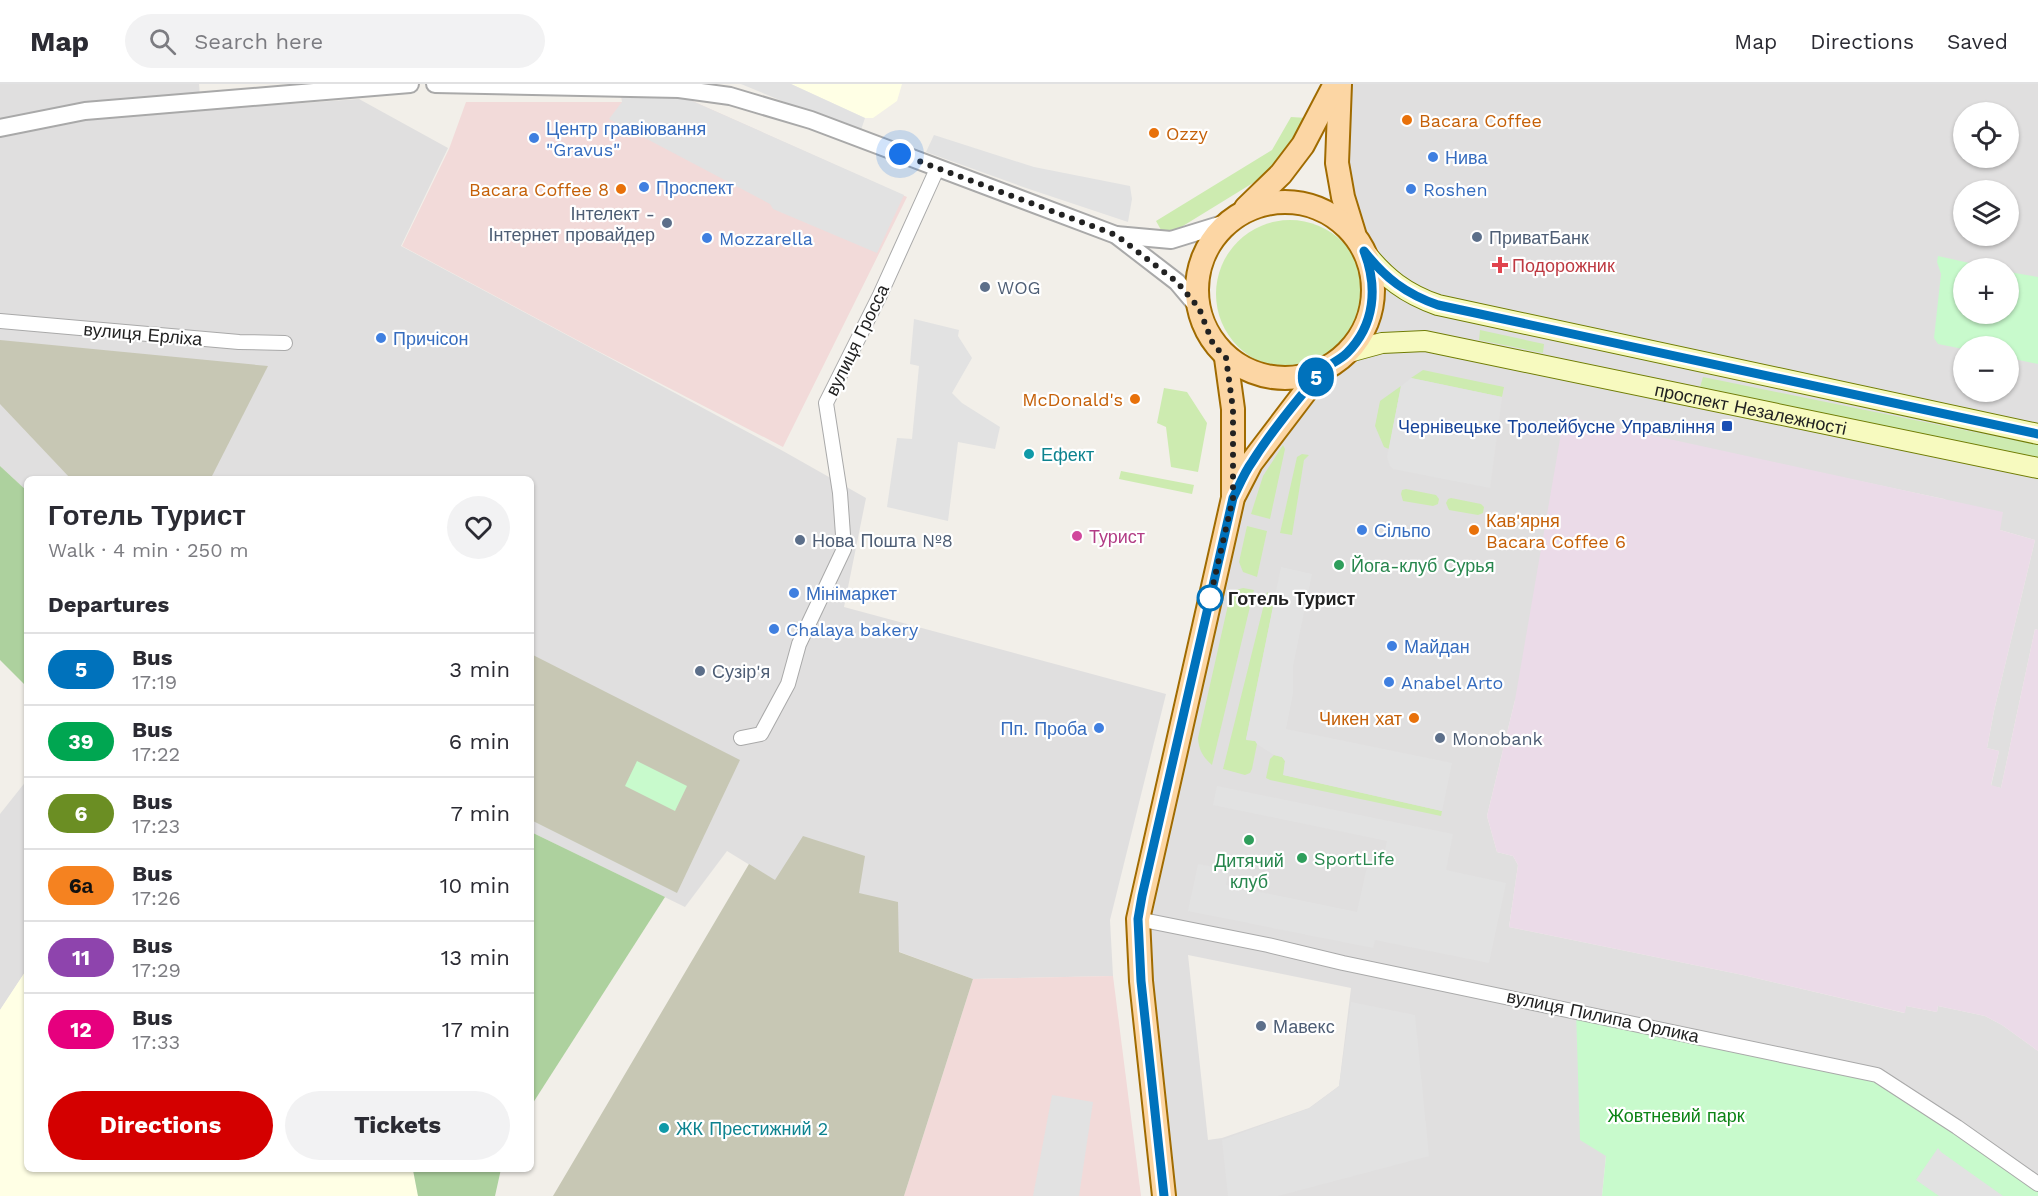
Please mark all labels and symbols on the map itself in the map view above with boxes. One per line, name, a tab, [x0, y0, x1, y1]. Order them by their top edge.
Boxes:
place label: Bacara Coffee	[1419, 110, 1542, 131]
marker: Bacara Coffee	[1400, 113, 1414, 127]
place label: Центр гравіювання "Gravus"	[546, 118, 706, 160]
place label: Ozzy	[1166, 123, 1209, 144]
marker: Ozzy	[1147, 126, 1161, 140]
marker: Центр гравіювання "Gravus"	[527, 131, 541, 145]
your location	[885, 139, 915, 169]
place label: Нива	[1445, 147, 1488, 168]
marker: Нива	[1426, 150, 1440, 164]
place label: Проспект	[656, 177, 734, 198]
place label: Bacara Coffee 8	[469, 179, 609, 200]
place label: Roshen	[1423, 179, 1488, 200]
marker: Проспект	[637, 180, 651, 194]
marker: Bacara Coffee 8	[614, 182, 628, 196]
marker: Roshen	[1404, 182, 1418, 196]
place label: Інтелект - Інтернет провайдер	[489, 203, 655, 245]
marker: Інтелект - Інтернет провайдер	[660, 216, 674, 230]
place label: ПриватБанк	[1489, 227, 1589, 248]
place label: Mozzarella	[719, 228, 813, 249]
marker: ПриватБанк	[1470, 230, 1484, 244]
marker: Mozzarella	[700, 231, 714, 245]
place label: Подорожник	[1512, 255, 1615, 276]
marker: Подорожник	[1493, 258, 1507, 272]
place label: WOG	[997, 277, 1041, 298]
street label: вулиця Гросса	[821, 280, 893, 399]
marker: WOG	[978, 280, 992, 294]
street label: вулиця Ерліха	[83, 318, 204, 350]
place label: Причісон	[393, 328, 469, 349]
marker: Причісон	[374, 331, 388, 345]
line badge: 5	[1296, 358, 1336, 396]
street label: проспект Незалежності	[1653, 378, 1849, 439]
place label: McDonald's	[1022, 389, 1123, 410]
marker: McDonald's	[1128, 392, 1142, 406]
place label: Чернівецьке Тролейбусне Управління	[1398, 416, 1715, 437]
marker: Чернівецьке Тролейбусне Управління	[1720, 419, 1734, 433]
place label: Ефект	[1041, 444, 1094, 465]
marker: Ефект	[1022, 447, 1036, 461]
place label: Кав'ярня Bacara Coffee 6	[1486, 510, 1626, 552]
place label: Сільпо	[1374, 520, 1431, 541]
marker: Сільпо	[1355, 523, 1369, 537]
marker: Кав'ярня Bacara Coffee 6	[1467, 523, 1481, 537]
place label: Турист	[1089, 526, 1145, 547]
marker: Турист	[1070, 529, 1084, 543]
place label: Нова Пошта №8	[812, 530, 953, 551]
marker: Нова Пошта №8	[793, 533, 807, 547]
place label: Йога-клуб Сурья	[1351, 555, 1494, 576]
marker: Йога-клуб Сурья	[1332, 558, 1346, 572]
place label: Мінімаркет	[806, 583, 897, 604]
marker: Готель Турист	[1197, 585, 1223, 611]
marker: Мінімаркет	[787, 586, 801, 600]
place label: Готель Турист	[1228, 588, 1355, 609]
place label: Chalaya bakery	[786, 619, 919, 640]
marker: Chalaya bakery	[767, 622, 781, 636]
place label: Майдан	[1404, 636, 1470, 657]
marker: Майдан	[1385, 639, 1399, 653]
place label: Сузір'я	[712, 661, 770, 682]
marker: Сузір'я	[693, 664, 707, 678]
place label: Anabel Arto	[1401, 672, 1503, 693]
marker: Anabel Arto	[1382, 675, 1396, 689]
place label: Чикен хат	[1319, 708, 1402, 729]
marker: Чикен хат	[1407, 711, 1421, 725]
place label: Пп. Проба	[1001, 718, 1088, 739]
marker: Пп. Проба	[1092, 721, 1106, 735]
place label: Monobank	[1452, 728, 1543, 749]
marker: Monobank	[1433, 731, 1447, 745]
marker: Дитячий клуб	[1242, 833, 1256, 847]
place label: SportLife	[1314, 848, 1395, 869]
place label: Дитячий клуб	[1214, 850, 1284, 892]
marker: SportLife	[1295, 851, 1309, 865]
street label: вулиця Пилипа Орлика	[1505, 985, 1702, 1047]
place label: Мавекс	[1273, 1016, 1335, 1037]
marker: Мавекс	[1254, 1019, 1268, 1033]
park label: Жовтневий парк	[1607, 1105, 1745, 1126]
place label: ЖК Престижний 2	[676, 1118, 828, 1139]
marker: ЖК Престижний 2	[657, 1121, 671, 1135]

